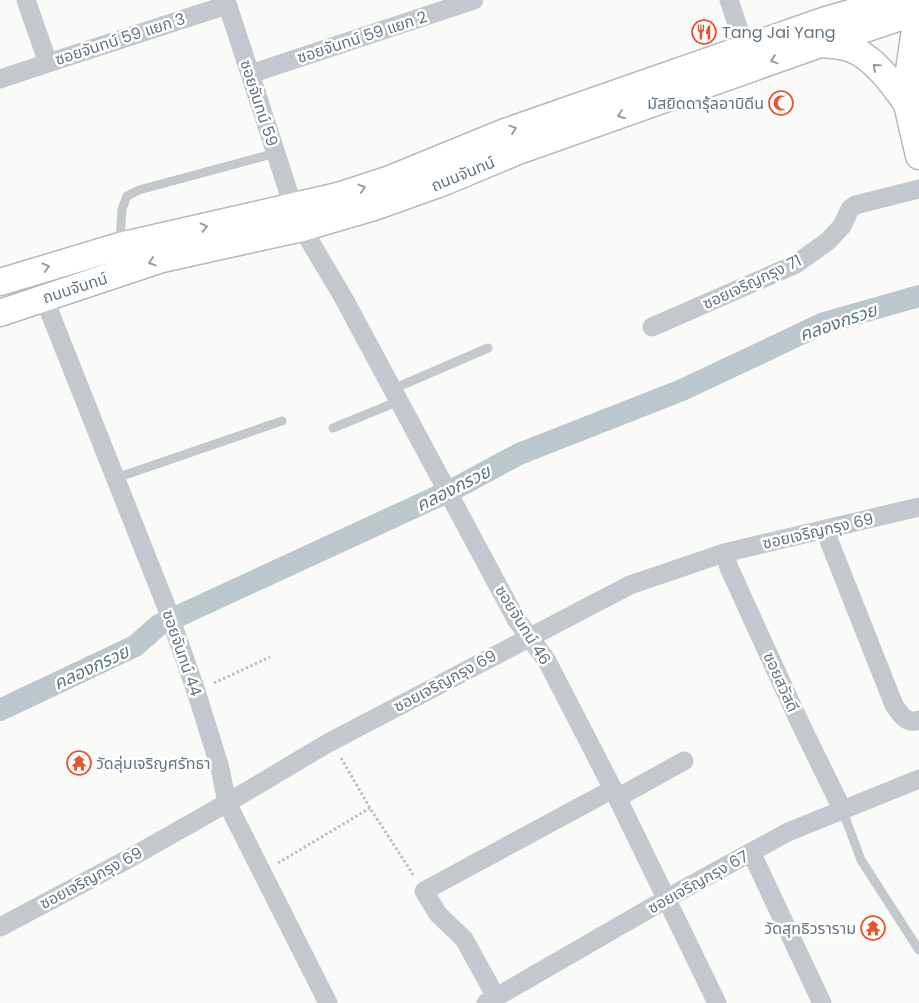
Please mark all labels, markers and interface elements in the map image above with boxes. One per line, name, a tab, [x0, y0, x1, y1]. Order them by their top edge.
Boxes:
street label: ซอยจันทน์ 59 แยก 2	[294, 5, 430, 69]
street label: ซอยจันทน์ 59 แยก 3	[52, 7, 188, 71]
restaurant icon: Tang Jai Yang	[691, 19, 717, 45]
place label: Tang Jai Yang	[722, 21, 836, 44]
one-way arrow	[770, 54, 779, 64]
street label: ซอยจันทน์ 59	[234, 57, 284, 149]
one-way arrow	[873, 64, 882, 72]
mosque icon: มัสยิดดารุ้ลอาบิดีน	[768, 90, 794, 116]
place label: มัสยิดดารุ้ลอาบิดีน	[647, 92, 764, 115]
one-way arrow	[617, 109, 625, 119]
one-way arrow	[508, 125, 517, 135]
street label: ถนนจันทน์	[428, 151, 498, 197]
one-way arrow	[357, 184, 365, 194]
one-way arrow	[199, 222, 208, 233]
street label: ซอยเจริญกรุง 71	[699, 249, 805, 315]
one-way arrow	[149, 256, 157, 266]
one-way arrow	[42, 263, 50, 273]
street label: ถนนจันทน์	[40, 267, 110, 309]
water label: คลองกรวย	[796, 297, 881, 347]
water label: คลองกรวย	[411, 458, 496, 517]
street label: ซอยเจริญกรุง 69	[760, 507, 876, 555]
street label: ซอยจันทน์ 46	[489, 581, 557, 669]
street label: ซอยจันทน์ 44	[156, 607, 208, 699]
water label: คลองกรวย	[49, 638, 134, 695]
street label: ซอยเจริญกรุง 69	[390, 644, 500, 718]
street label: ซอยสวัสดี	[758, 648, 804, 716]
temple icon: วัดลุ่มเจริญศรัทธา	[66, 750, 92, 776]
place label: วัดลุ่มเจริญศรัทธา	[96, 752, 211, 775]
street label: ซอยเจริญกรุง 69	[36, 841, 146, 915]
street label: ซอยเจริญกรุง 67	[644, 845, 753, 919]
temple icon: วัดสุทธิวราราม	[860, 915, 886, 941]
place label: วัดสุทธิวราราม	[764, 917, 856, 940]

